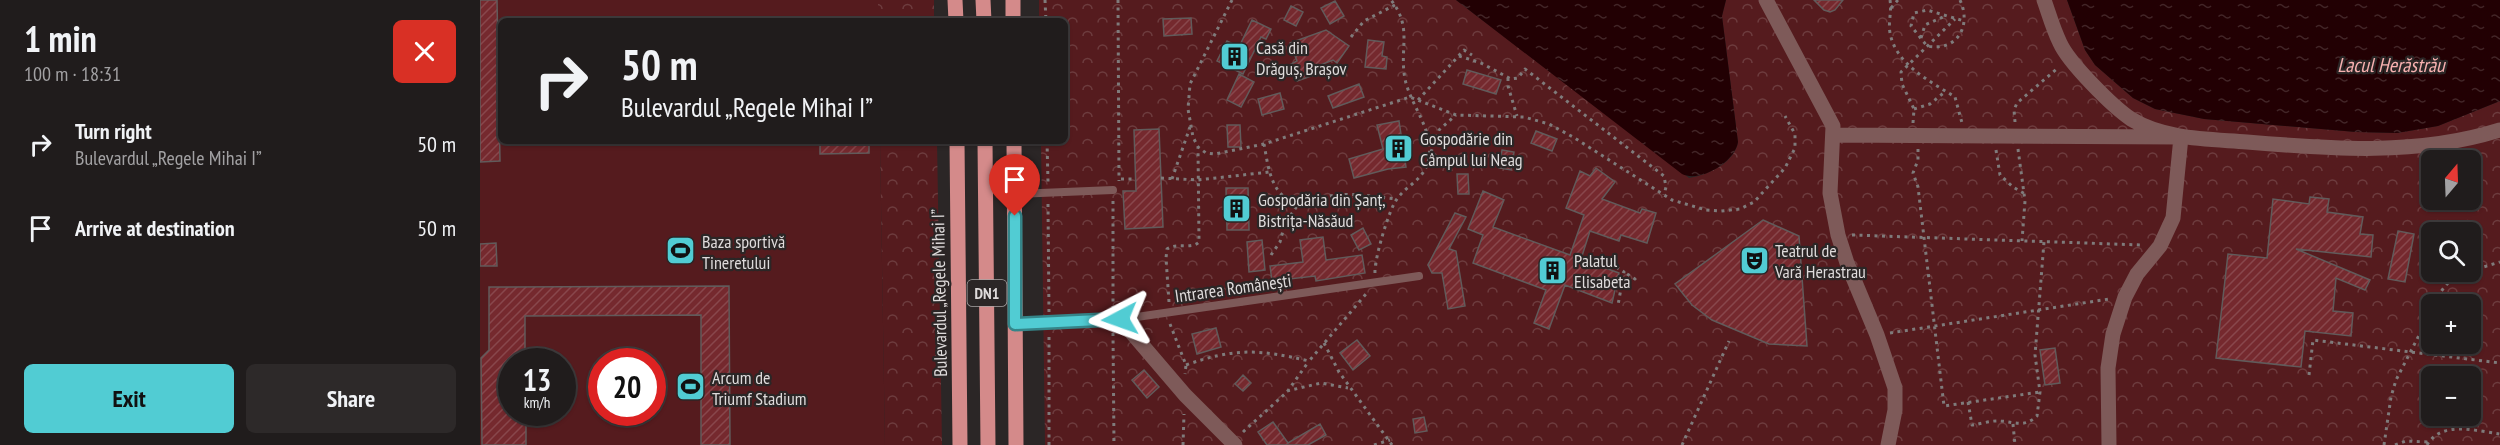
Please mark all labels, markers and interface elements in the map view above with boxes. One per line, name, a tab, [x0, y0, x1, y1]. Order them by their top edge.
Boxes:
text: 1 min	[24, 15, 97, 62]
button: close	[393, 20, 456, 83]
place label: Casă din Drăguș, Brașov	[1256, 36, 1347, 80]
text: 50 m	[621, 37, 698, 92]
building icon: Casă din Drăguș, Brașov	[1219, 41, 1251, 73]
icon: right	[522, 42, 600, 120]
water label: Lacul Herăstrău	[2337, 52, 2446, 78]
text: 100 m · 18:31	[24, 61, 121, 87]
text: Bulevardul „Regele Mihai I”	[621, 90, 873, 124]
text: Turn right	[75, 117, 152, 145]
place label: Gospodărie din Câmpul lui Neag	[1420, 127, 1523, 171]
icon: right	[24, 128, 57, 161]
text: 50 m	[417, 130, 456, 158]
building icon: Gospodărie din Câmpul lui Neag	[1383, 132, 1415, 164]
text: Bulevardul „Regele Mihai I”	[75, 145, 262, 171]
north arrow	[2421, 150, 2481, 210]
map controls	[2421, 150, 2481, 426]
pin	[989, 154, 1040, 216]
icon: arrive	[998, 163, 1031, 196]
place label: Gospodăria din Șanț, Bistrița-Năsăud	[1258, 188, 1386, 232]
building icon: Gospodăria din Șanț, Bistrița-Năsăud	[1221, 193, 1253, 225]
street label: Bulevardul „Regele Mihai I”	[926, 209, 952, 377]
icon: arrive	[24, 212, 57, 245]
text: Arrive at destination	[75, 214, 235, 242]
text: 50 m	[417, 214, 456, 242]
button: search	[2421, 222, 2481, 282]
place label: Baza sportivă Tineretului	[702, 230, 785, 274]
sports icon: Baza sportivă Tineretului	[665, 235, 697, 267]
place label: Teatrul de Vară Herastrau	[1774, 239, 1866, 283]
theatre icon: Teatrul de Vară Herastrau	[1738, 244, 1770, 276]
place label: Palatul Elisabeta	[1574, 249, 1631, 293]
building icon: Palatul Elisabeta	[1537, 254, 1569, 286]
street label: Intrarea Românești	[1173, 268, 1293, 308]
road number: DN1	[968, 280, 1006, 306]
position arrow	[1088, 287, 1152, 351]
button: +	[2421, 294, 2481, 354]
speed limit sign: 20	[588, 348, 666, 426]
text: 13	[523, 360, 551, 399]
button: Exit	[24, 364, 234, 433]
button: Share	[246, 364, 456, 433]
place label: Arcum de Triumf Stadium	[712, 366, 806, 410]
button: −	[2421, 366, 2481, 426]
sports icon: Arcum de Triumf Stadium	[675, 371, 707, 403]
text: km/h	[524, 393, 550, 412]

